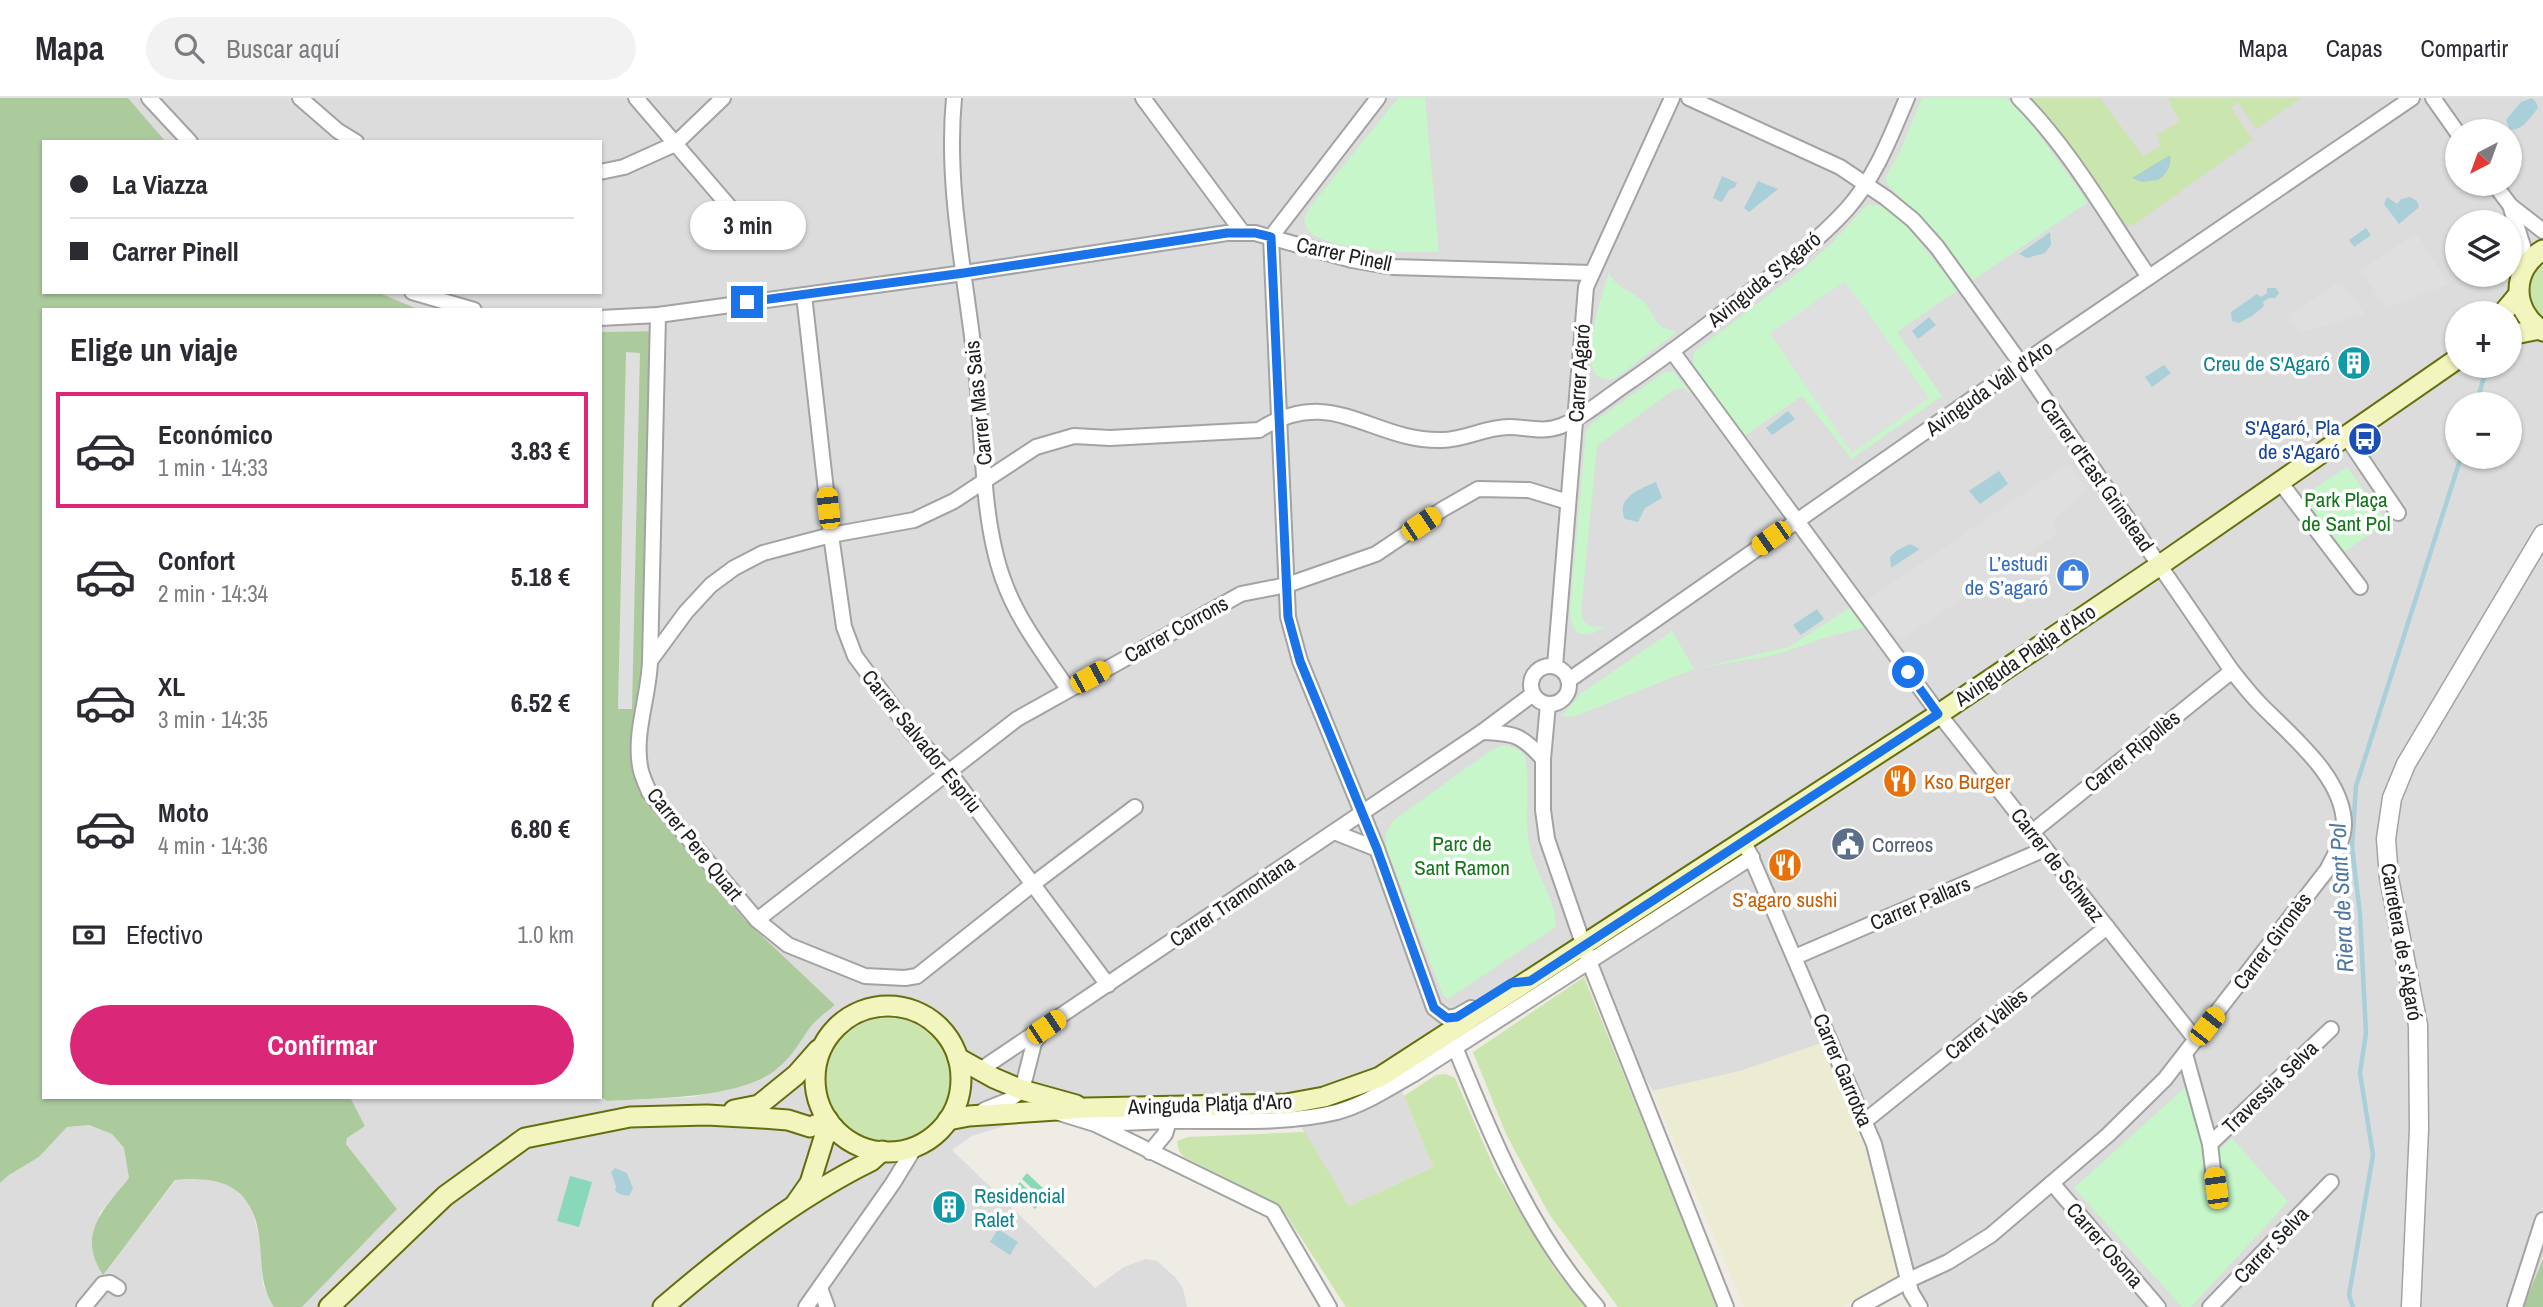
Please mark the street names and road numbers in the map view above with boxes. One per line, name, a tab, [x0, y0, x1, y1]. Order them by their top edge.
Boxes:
street label: Avinguda S'Agaró	[1700, 224, 1827, 334]
street label: Carrer Pinell	[1294, 230, 1394, 278]
street label: Carrer Agaró	[1561, 323, 1597, 423]
street label: Avinguda Vall d'Aro	[1919, 333, 2058, 443]
street label: Carrer Mas Sais	[957, 339, 999, 467]
street label: Carrer d'East Grinstead	[2033, 392, 2161, 558]
street label: Carrer Corrons	[1119, 588, 1233, 670]
street label: Avinguda Platja d'Aro	[1948, 597, 2101, 714]
street label: Carrer Salvador Espriu	[855, 663, 989, 819]
street label: Carrer Ripollès	[2078, 703, 2186, 799]
street label: Carrer Pere Quart	[640, 781, 750, 907]
street label: Carrer de Schwaz	[2004, 802, 2112, 929]
street label: Carrer Tramontana	[1164, 848, 1301, 954]
street label: Carretera de s'Agaró	[2374, 861, 2430, 1023]
street label: Carrer Pallars	[1865, 869, 1975, 937]
street label: Carrer Gironès	[2226, 886, 2318, 996]
street label: Carrer Vallès	[1938, 982, 2034, 1066]
street label: Carrer Garrotxa	[1806, 1009, 1880, 1132]
street label: Travessia Selva	[2216, 1034, 2325, 1140]
street label: Avinguda Platja d'Aro	[1126, 1087, 1293, 1121]
street label: Carrer Osona	[2060, 1196, 2150, 1294]
street label: Carrer Selva	[2227, 1200, 2315, 1290]

